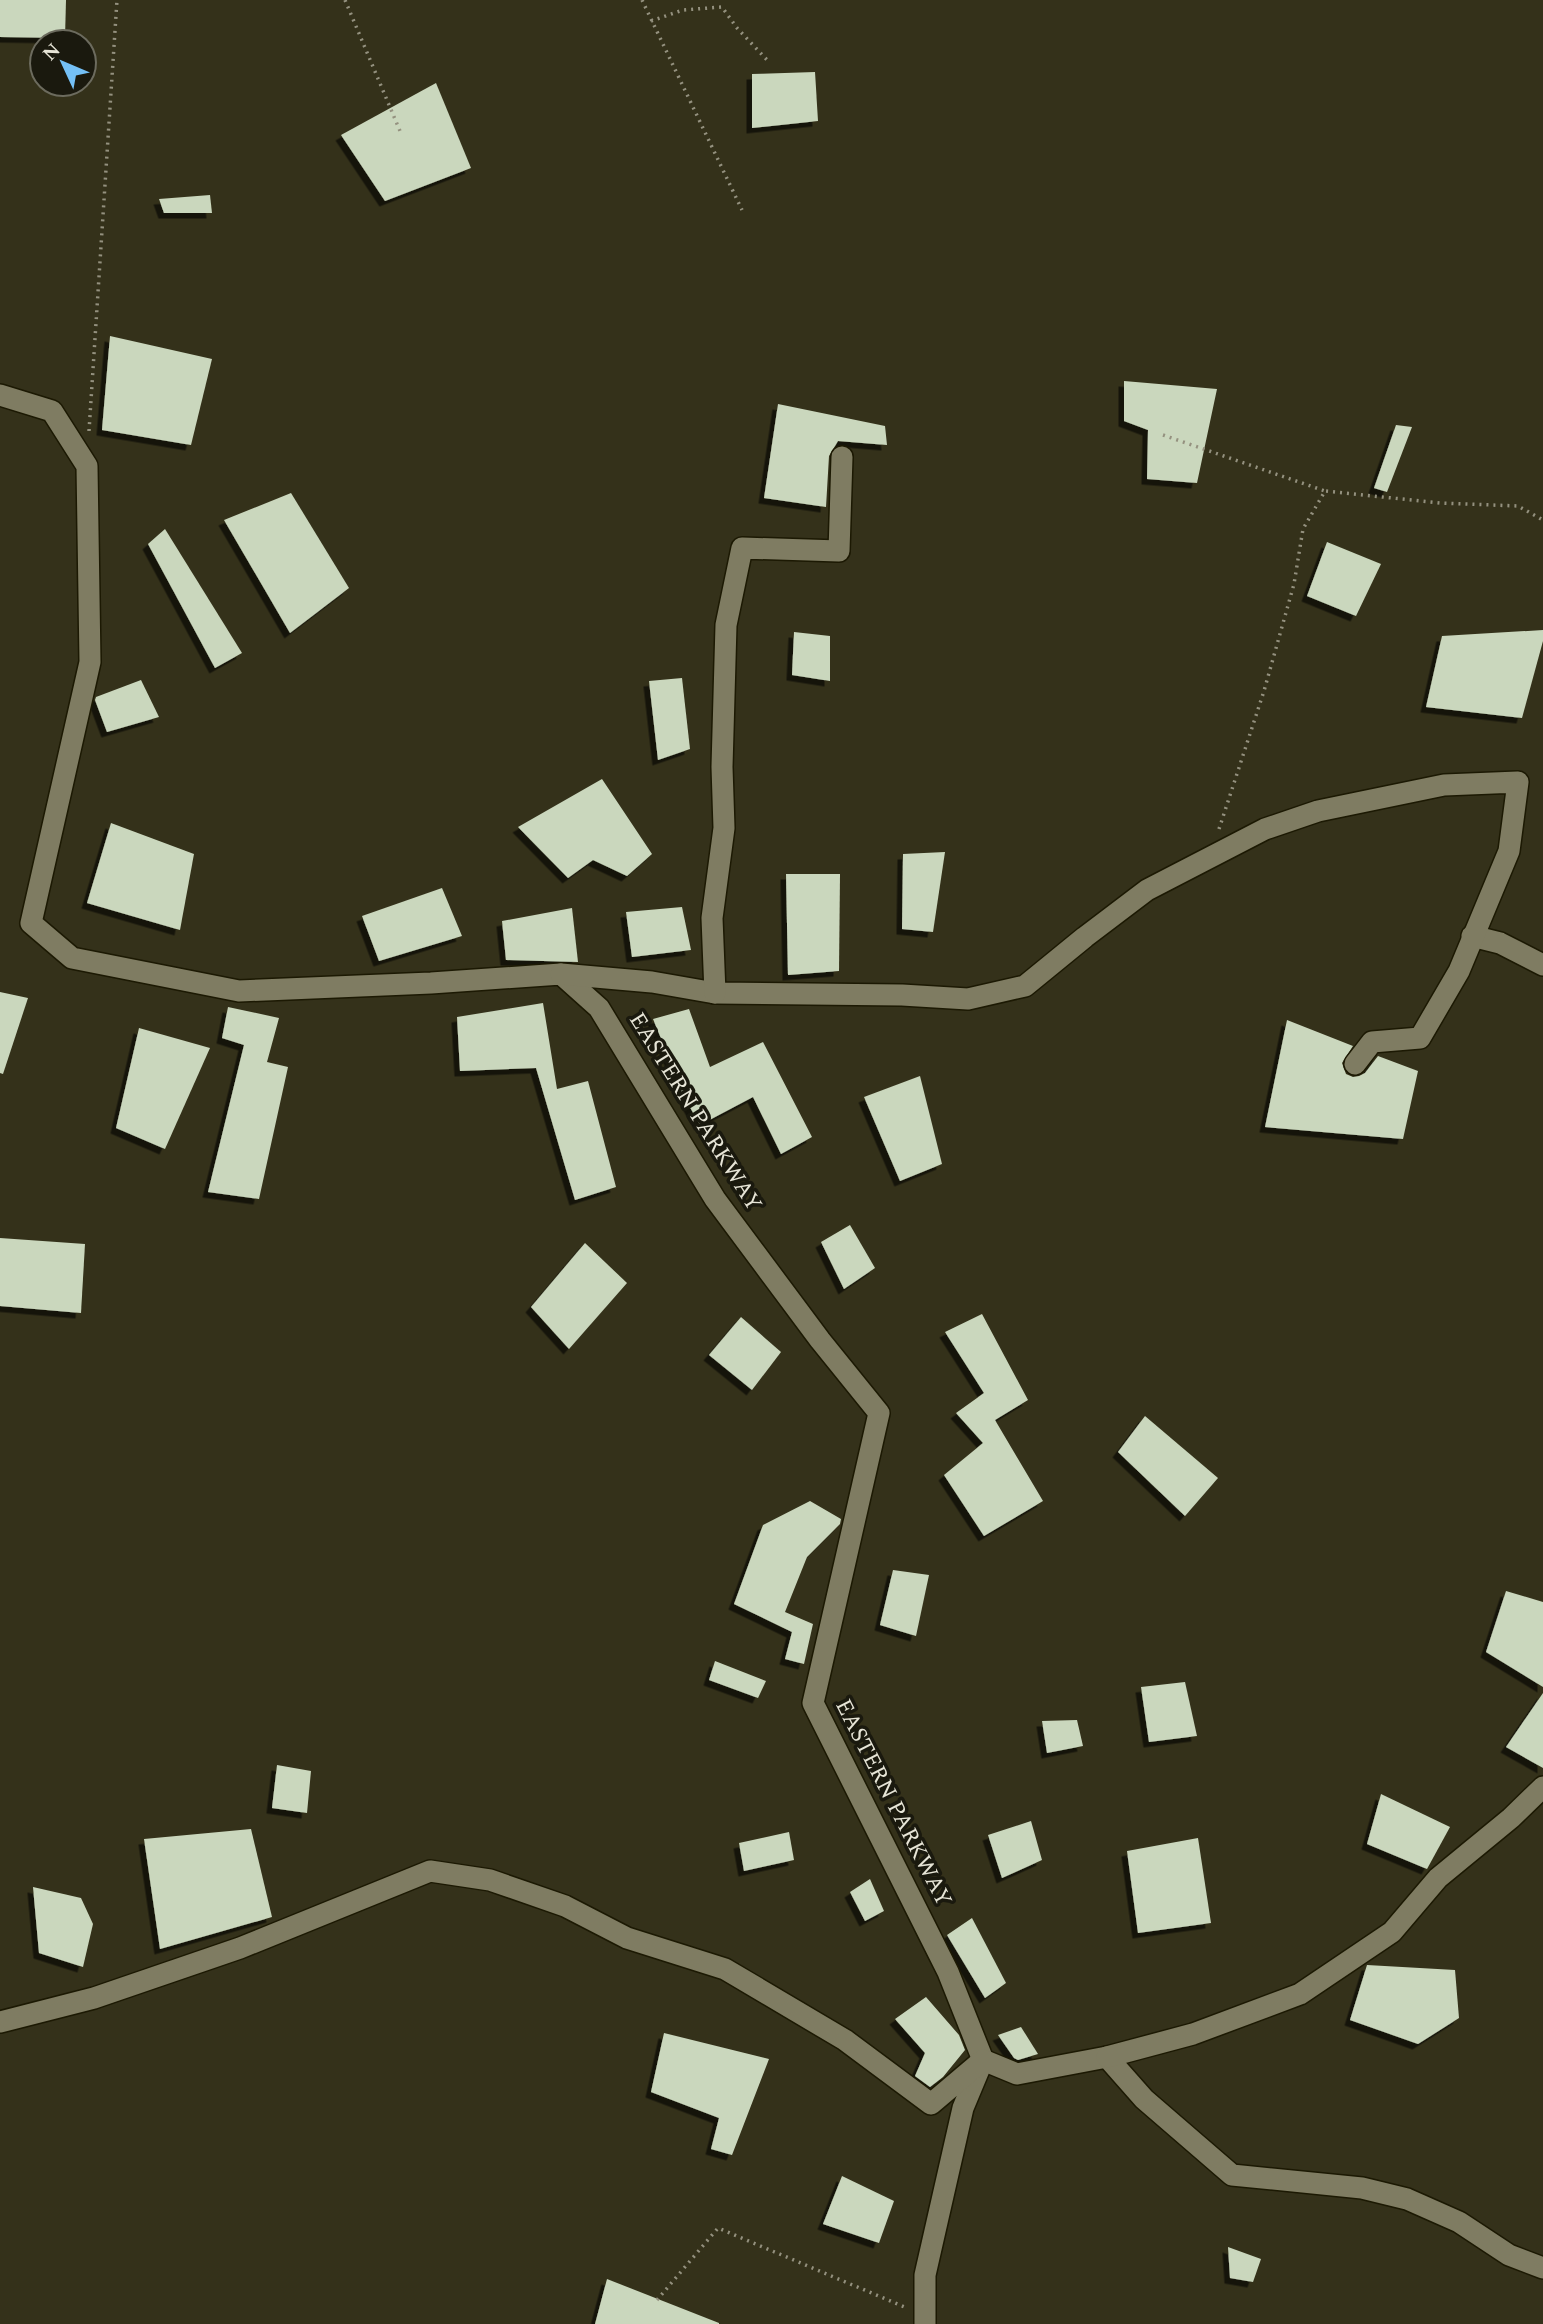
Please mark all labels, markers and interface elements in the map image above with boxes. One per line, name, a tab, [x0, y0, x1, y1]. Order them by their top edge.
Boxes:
north arrow	[28, 28, 98, 98]
text: N	[36, 37, 68, 68]
street label: EASTERN PARKWAY	[619, 1006, 771, 1218]
street label: EASTERN PARKWAY	[825, 1693, 961, 1913]

